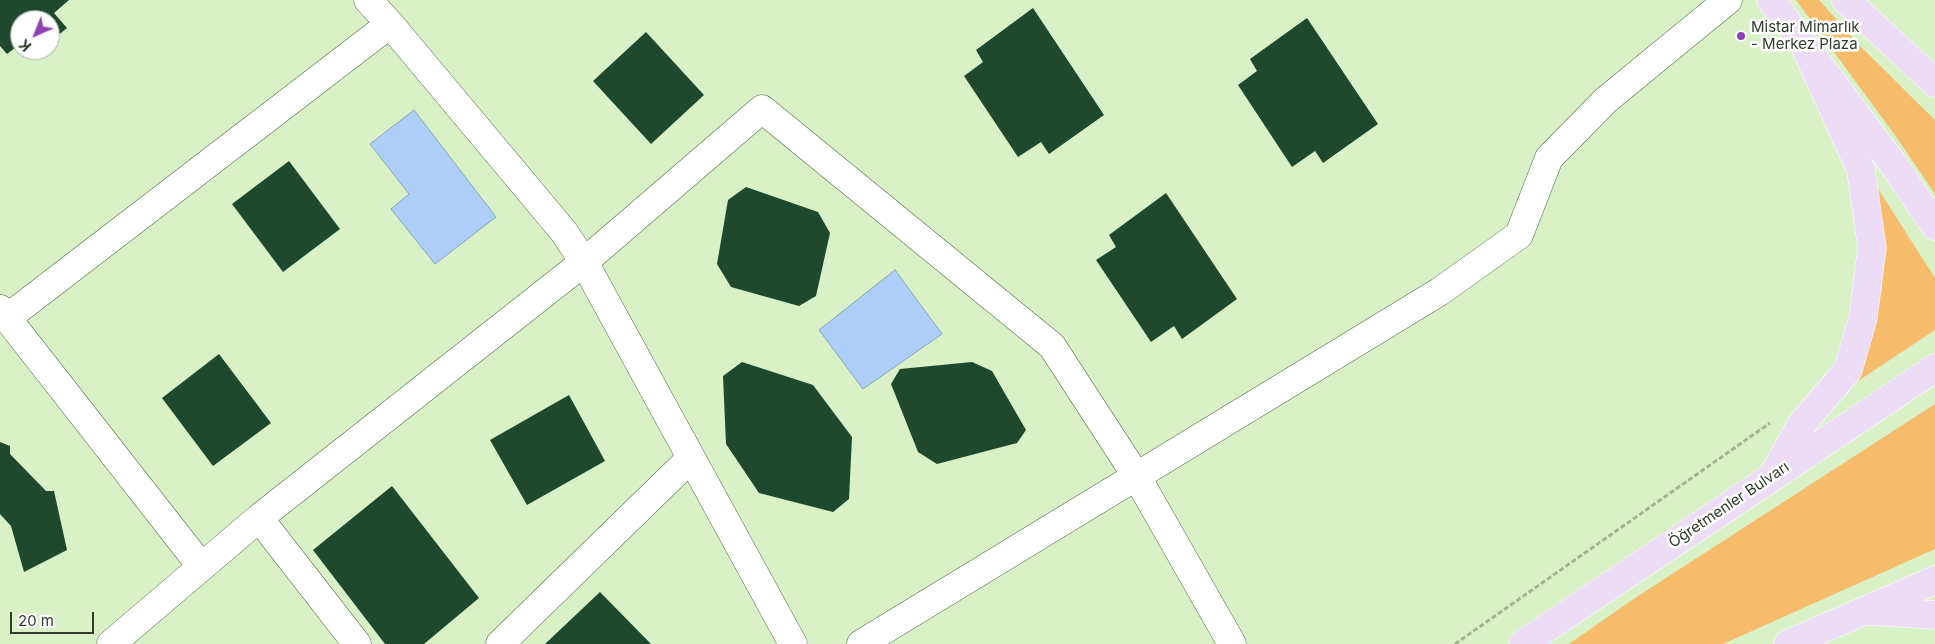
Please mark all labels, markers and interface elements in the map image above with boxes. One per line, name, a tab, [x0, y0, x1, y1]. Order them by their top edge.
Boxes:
north arrow	[10, 10, 60, 60]
place label: Mistar Mimarlık - Merkez Plaza	[1751, 18, 1859, 53]
marker: Mistar Mimarlık - Merkez Plaza	[1735, 30, 1747, 42]
text: K	[15, 36, 34, 55]
street label: Öğretmenler Bulvarı	[1665, 458, 1793, 552]
scale bar	[12, 602, 96, 634]
text: 20 m	[18, 611, 54, 630]

